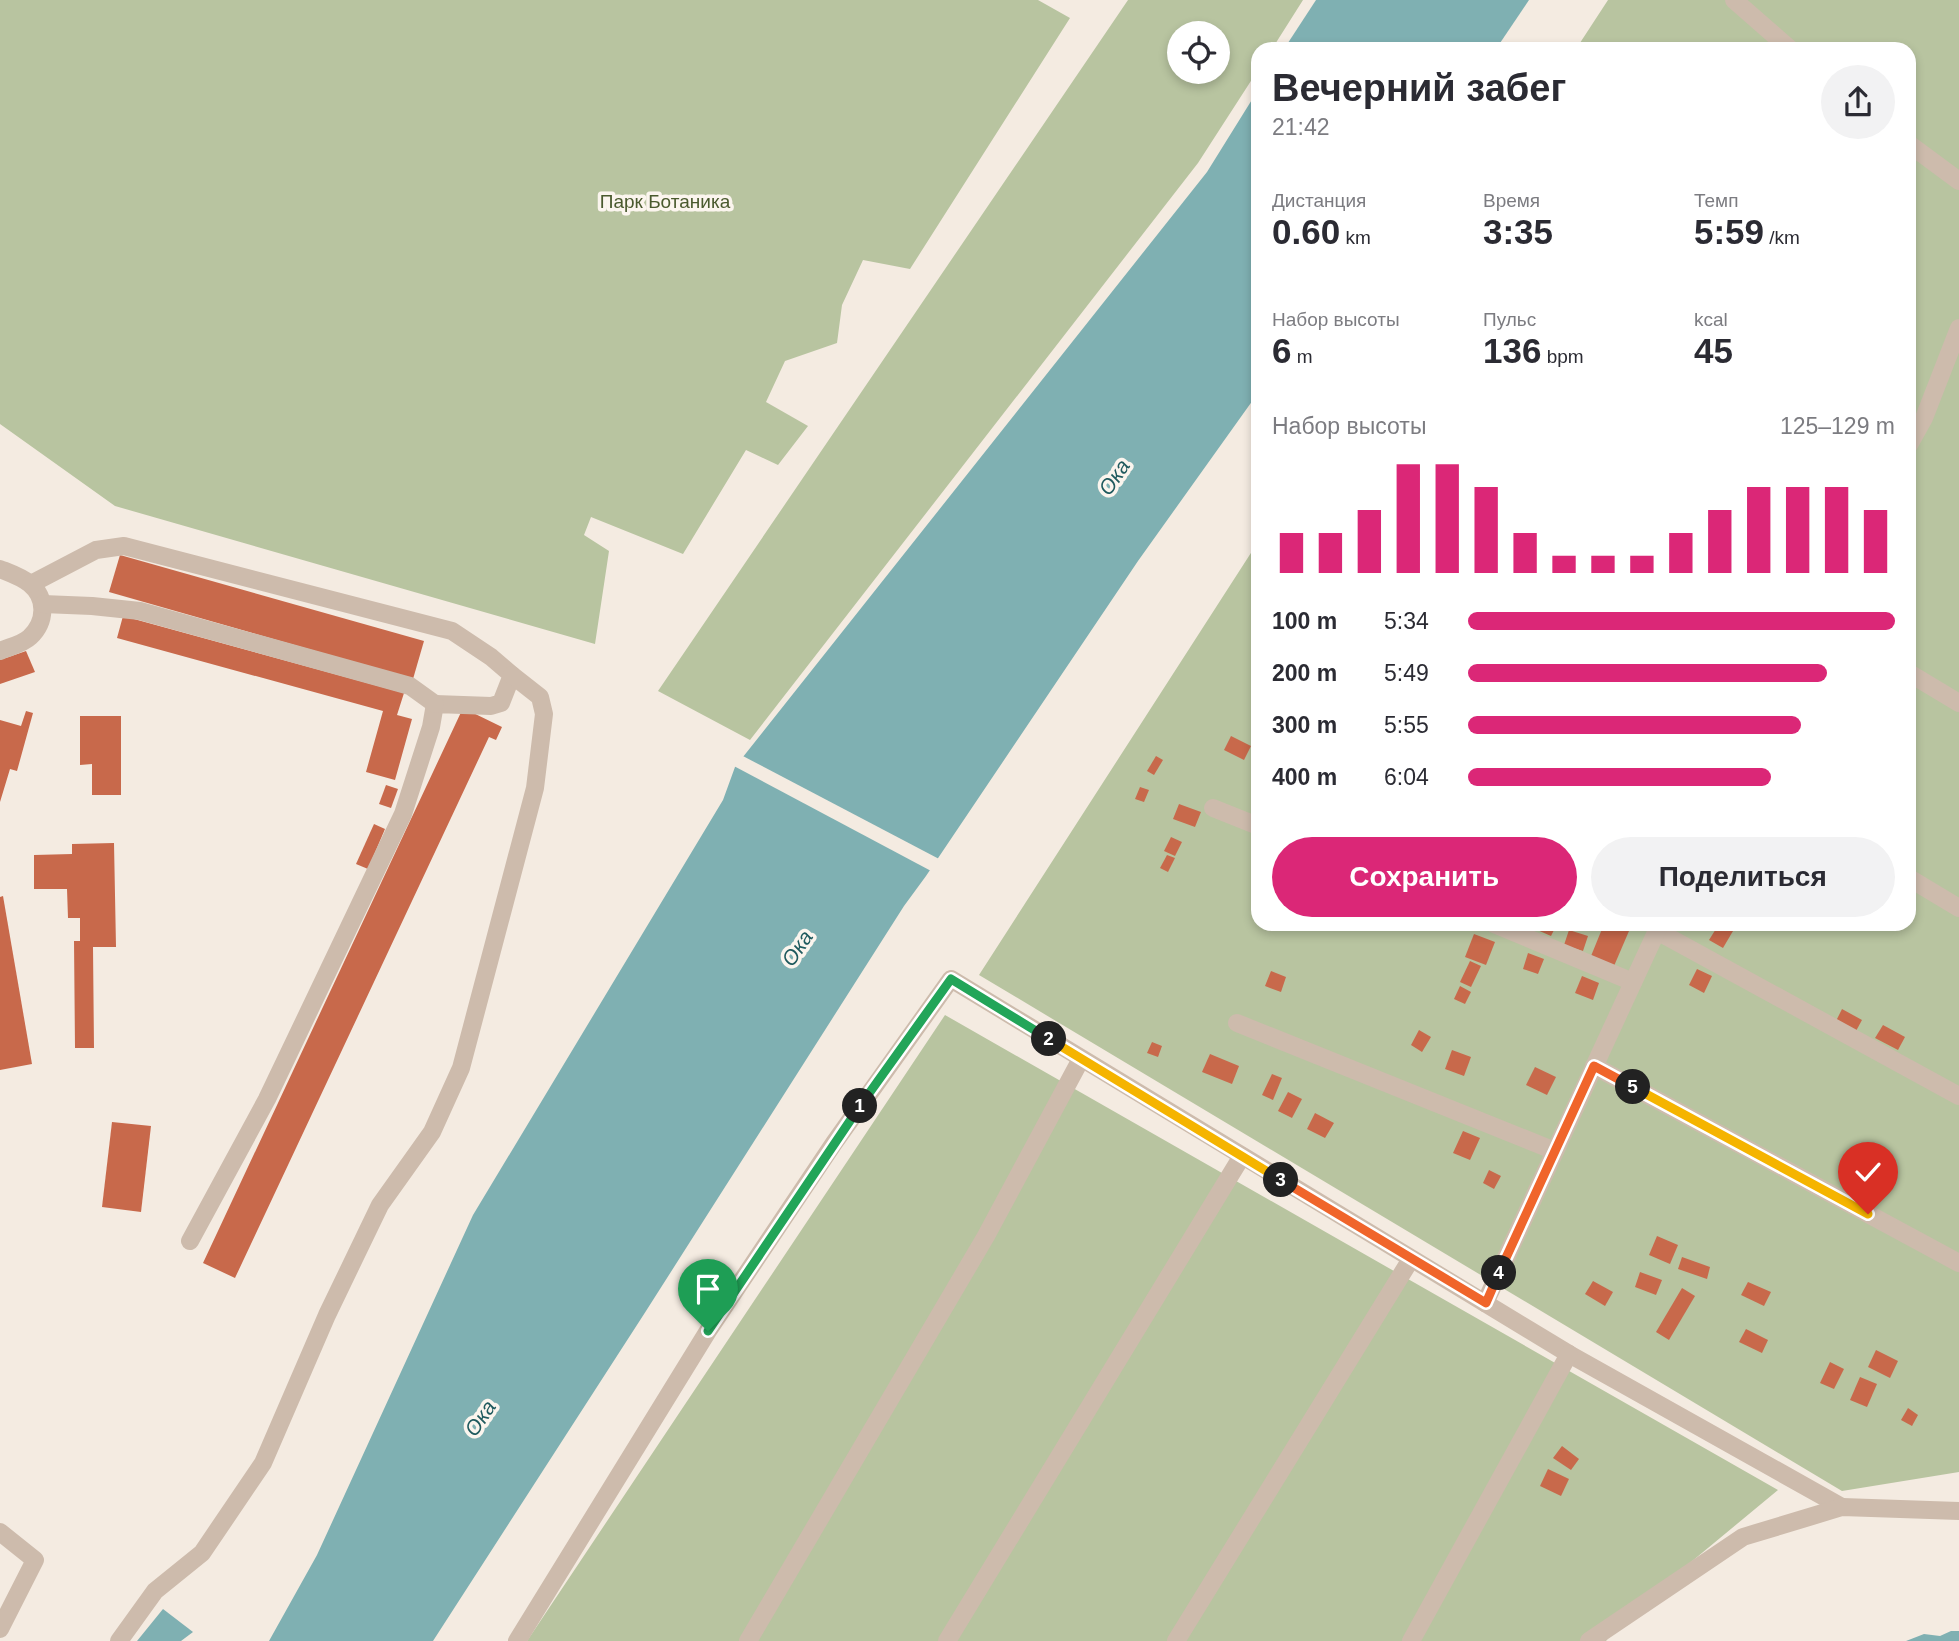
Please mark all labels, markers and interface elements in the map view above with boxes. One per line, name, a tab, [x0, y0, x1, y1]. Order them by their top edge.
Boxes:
map controls	[1167, 21, 1230, 84]
button: locate	[1167, 21, 1230, 84]
button: share	[1821, 65, 1895, 139]
text: Вечерний забег	[1272, 67, 1566, 109]
text: 21:42	[1272, 114, 1330, 140]
text: Дистанция	[1272, 190, 1366, 211]
text: Время	[1483, 190, 1540, 211]
text: Темп	[1694, 190, 1738, 211]
park label: Парк Ботаника	[600, 191, 731, 212]
text: 0.60	[1272, 212, 1340, 251]
text: 3:35	[1483, 212, 1553, 251]
text: 5:59	[1694, 212, 1764, 251]
text: km	[1340, 227, 1371, 248]
text: /km	[1764, 227, 1800, 248]
text: Набор высоты	[1272, 309, 1400, 330]
text: Пульс	[1483, 309, 1536, 330]
text: kcal	[1694, 309, 1728, 330]
text: 6	[1272, 331, 1291, 370]
text: 136	[1483, 331, 1541, 370]
text: 45	[1694, 331, 1733, 370]
text: m	[1291, 346, 1313, 367]
text: bpm	[1541, 346, 1584, 367]
text: Набор высоты	[1272, 413, 1426, 439]
text: 125–129 m	[1780, 413, 1895, 439]
water label: Ока	[1094, 455, 1134, 499]
text: 100 m	[1272, 608, 1337, 634]
text: 5:34	[1384, 608, 1429, 634]
text: 200 m	[1272, 660, 1337, 686]
text: 5:49	[1384, 660, 1429, 686]
text: 300 m	[1272, 712, 1337, 738]
text: 5:55	[1384, 712, 1429, 738]
text: 400 m	[1272, 764, 1337, 790]
text: 6:04	[1384, 764, 1429, 790]
button: Сохранить	[1272, 837, 1577, 917]
button: Поделиться	[1591, 837, 1895, 917]
water label: Ока	[777, 926, 817, 970]
pin: 2	[1032, 1021, 1066, 1056]
text: 2	[1043, 1028, 1054, 1049]
pin: 5	[1616, 1070, 1650, 1104]
text: 5	[1627, 1076, 1638, 1097]
pin: 1	[842, 1088, 878, 1124]
text: 1	[854, 1095, 865, 1116]
pin	[1838, 1142, 1898, 1214]
icon: check	[1849, 1153, 1887, 1191]
pin: 3	[1264, 1162, 1298, 1198]
text: 3	[1275, 1169, 1286, 1190]
pin: 4	[1482, 1256, 1516, 1290]
pin	[678, 1259, 738, 1331]
text: 4	[1493, 1262, 1504, 1283]
icon: arrive	[689, 1270, 727, 1308]
water label: Ока	[460, 1396, 500, 1440]

